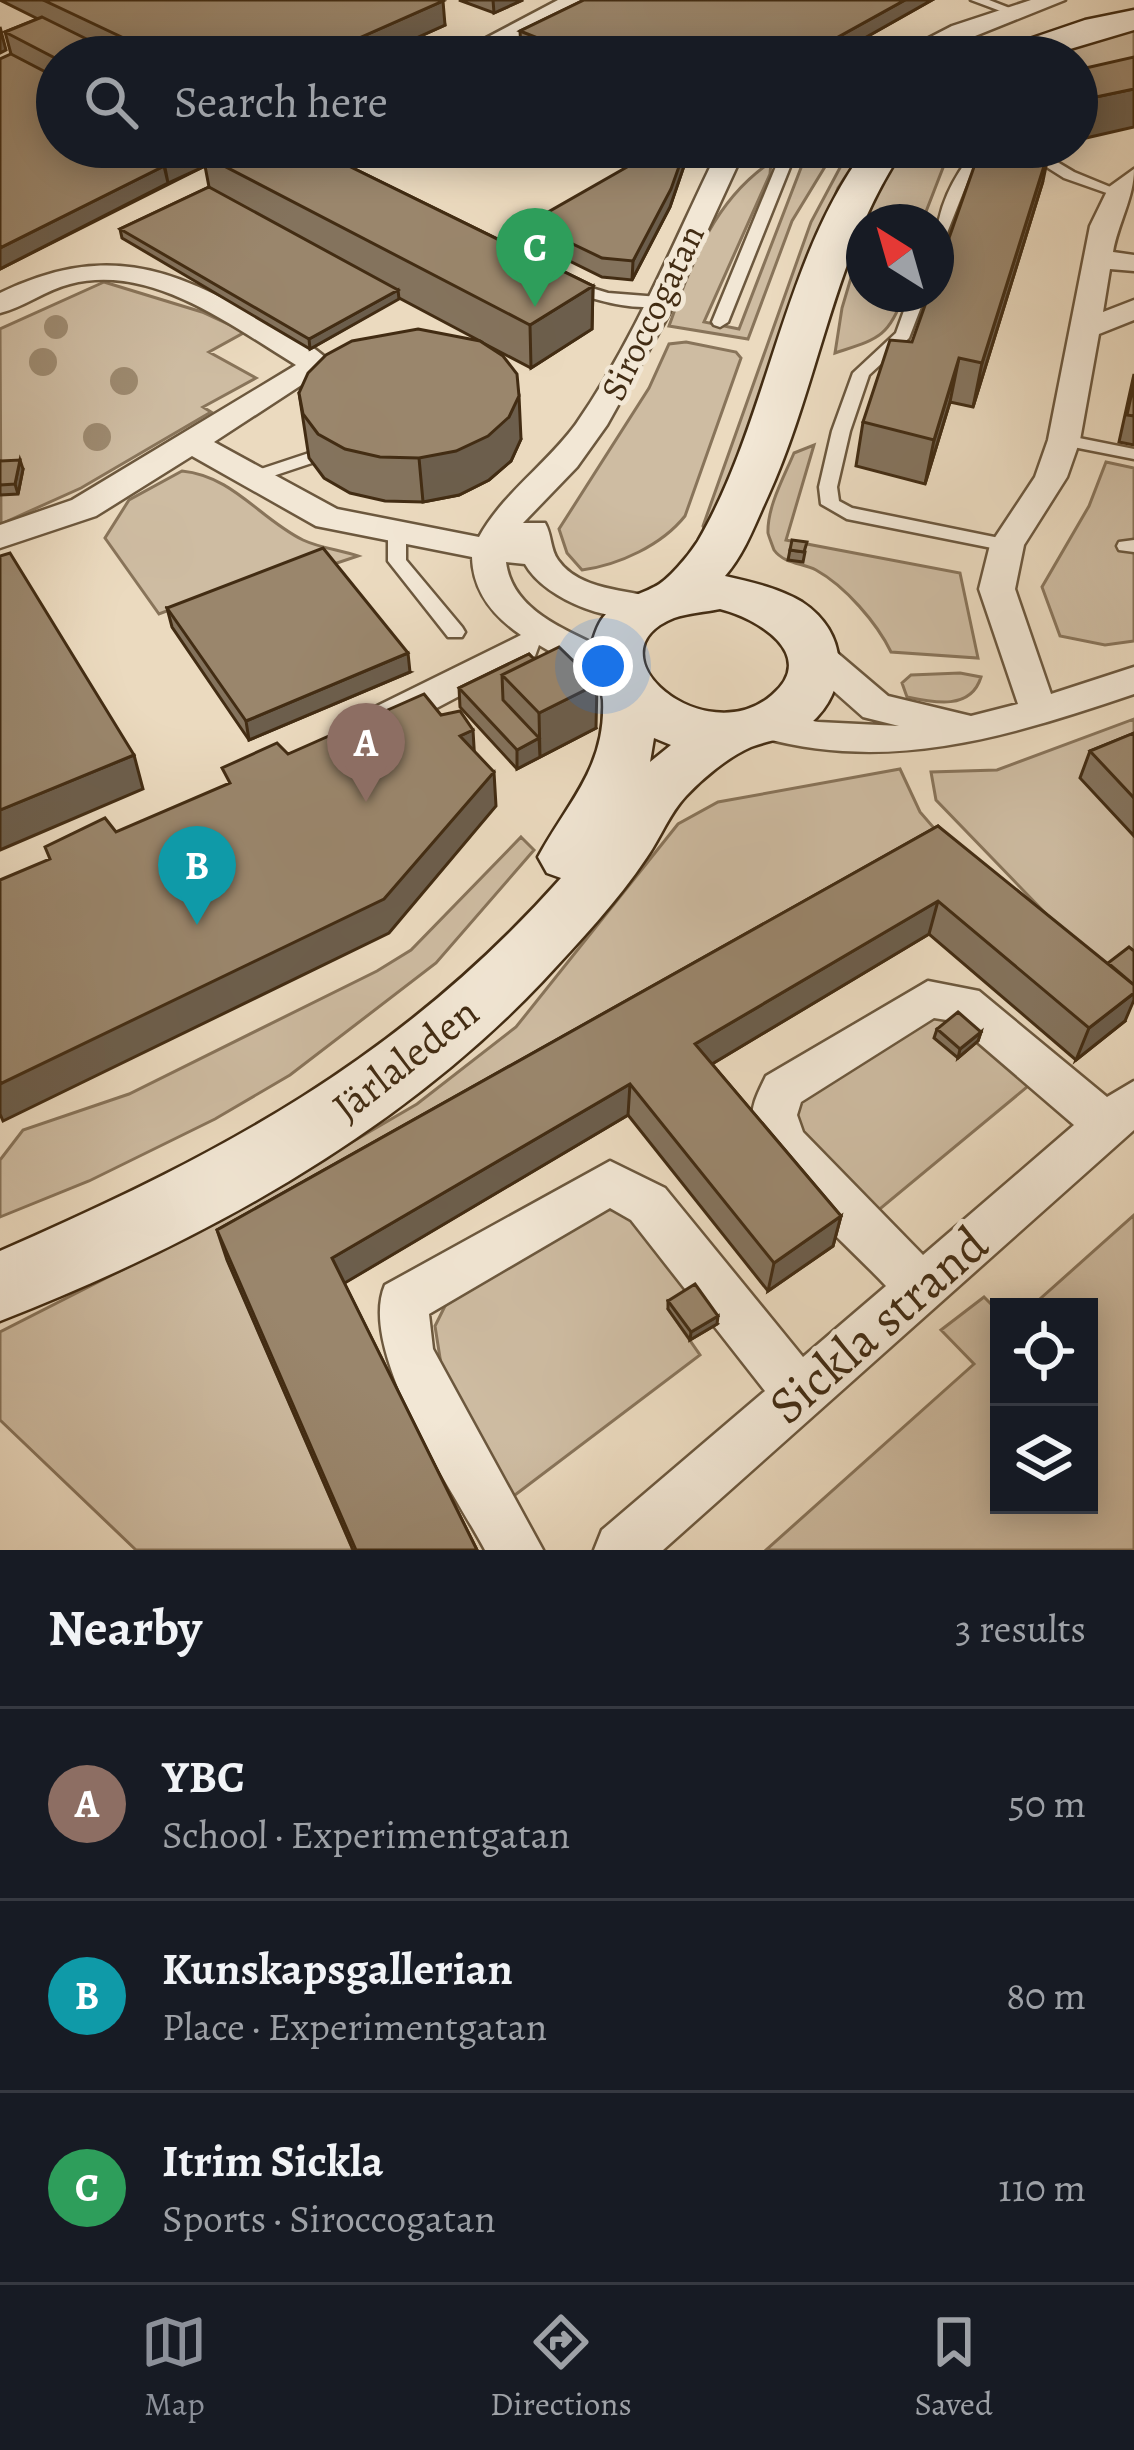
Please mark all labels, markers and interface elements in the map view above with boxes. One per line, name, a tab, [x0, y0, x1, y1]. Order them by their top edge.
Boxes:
search box	[36, 36, 1098, 168]
icon: search	[78, 69, 144, 135]
text: Search here	[174, 71, 388, 133]
north arrow	[846, 204, 954, 312]
pin: C	[496, 208, 574, 307]
street label: Siroccogatan	[588, 216, 716, 408]
your location	[573, 636, 633, 696]
pin: A	[327, 703, 405, 802]
pin: B	[158, 826, 236, 925]
street label: Järlaleden	[320, 984, 490, 1134]
street label: Sickla strand	[753, 1210, 1003, 1440]
map controls	[990, 1298, 1098, 1514]
button: locate	[990, 1298, 1098, 1406]
button: layers	[990, 1406, 1098, 1514]
text: Nearby	[48, 1593, 202, 1663]
text: 3 results	[955, 1602, 1086, 1655]
text: YBC	[162, 1746, 245, 1808]
text: A	[75, 1777, 99, 1830]
text: 50 m	[1008, 1777, 1086, 1830]
text: School · Experimentgatan	[162, 1808, 570, 1861]
text: Kunskapsgallerian	[162, 1938, 513, 2000]
text: B	[75, 1969, 99, 2022]
text: 80 m	[1006, 1969, 1086, 2022]
text: Place · Experimentgatan	[162, 2000, 547, 2053]
text: Itrim Sickla	[162, 2130, 384, 2192]
text: C	[75, 2161, 99, 2214]
text: 110 m	[998, 2161, 1086, 2214]
text: Sports · Siroccogatan	[162, 2192, 496, 2245]
tab: Map	[141, 2309, 207, 2426]
tab: Directions	[490, 2309, 632, 2426]
tab: Saved	[914, 2309, 993, 2426]

